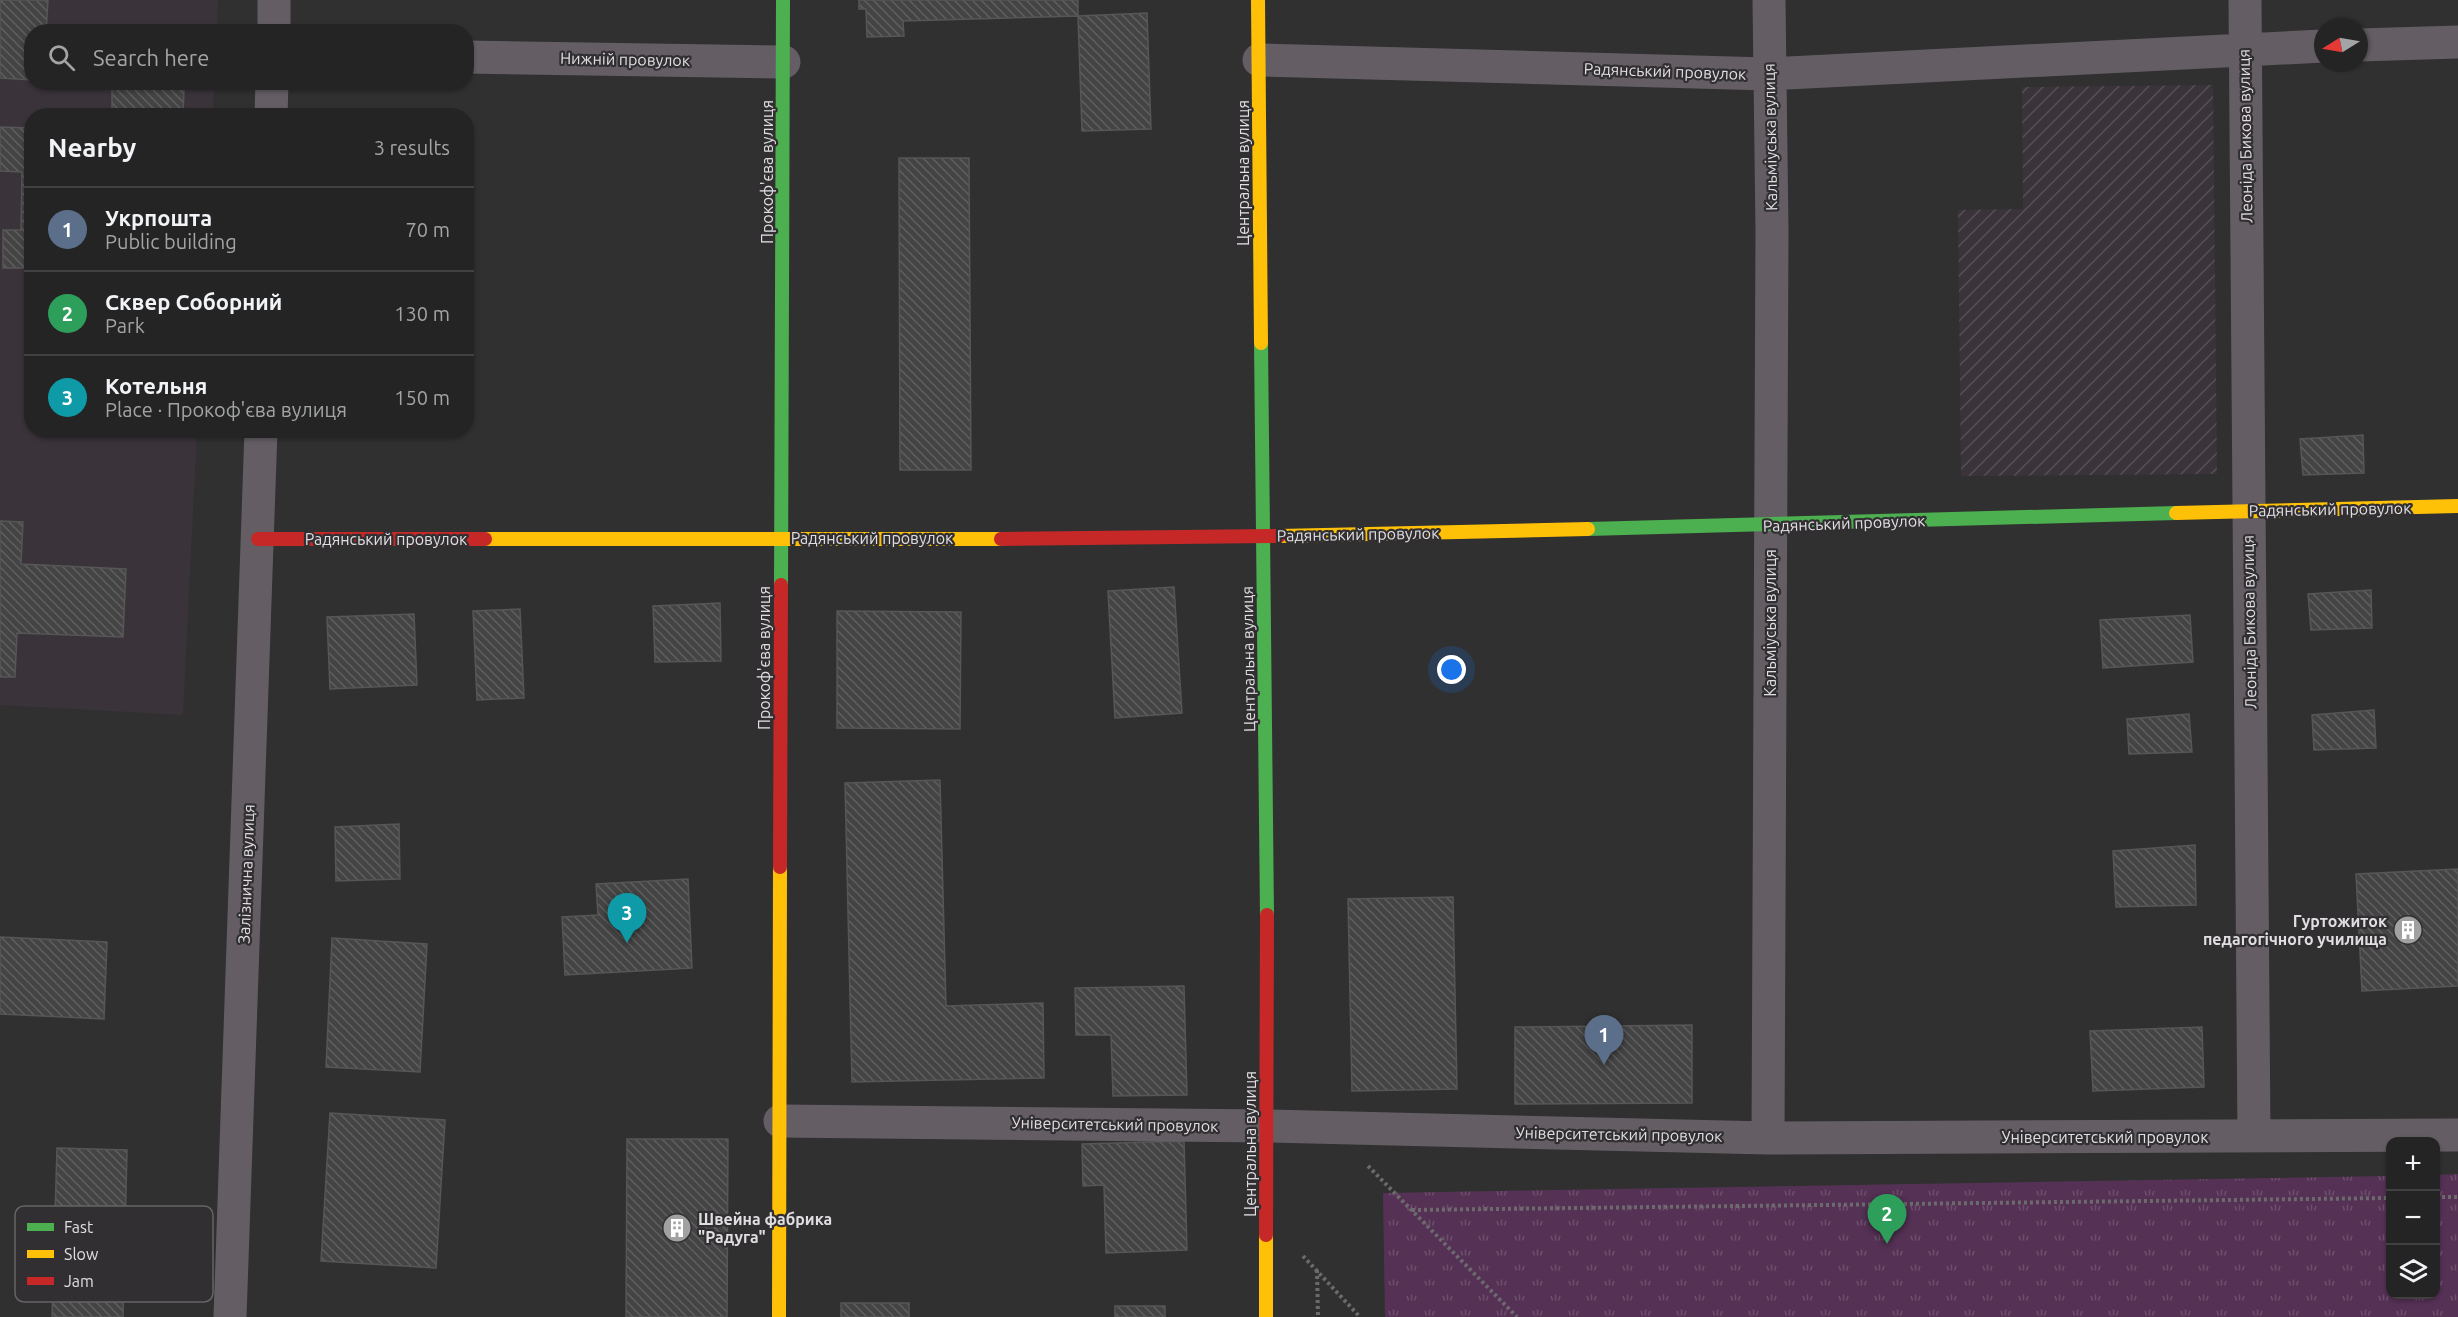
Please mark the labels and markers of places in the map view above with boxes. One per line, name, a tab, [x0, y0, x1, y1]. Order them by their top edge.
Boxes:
pin: 3	[608, 894, 646, 943]
place label: Гуртожиток педагогічного училища	[2203, 912, 2387, 948]
building icon: Гуртожиток педагогічного училища	[2392, 914, 2424, 946]
pin: 1	[1584, 1016, 1624, 1065]
pin: 2	[1868, 1194, 1906, 1244]
place label: Швейна фабрика "Радуга"	[698, 1210, 832, 1246]
building icon: Швейна фабрика "Радуга"	[661, 1212, 693, 1244]

